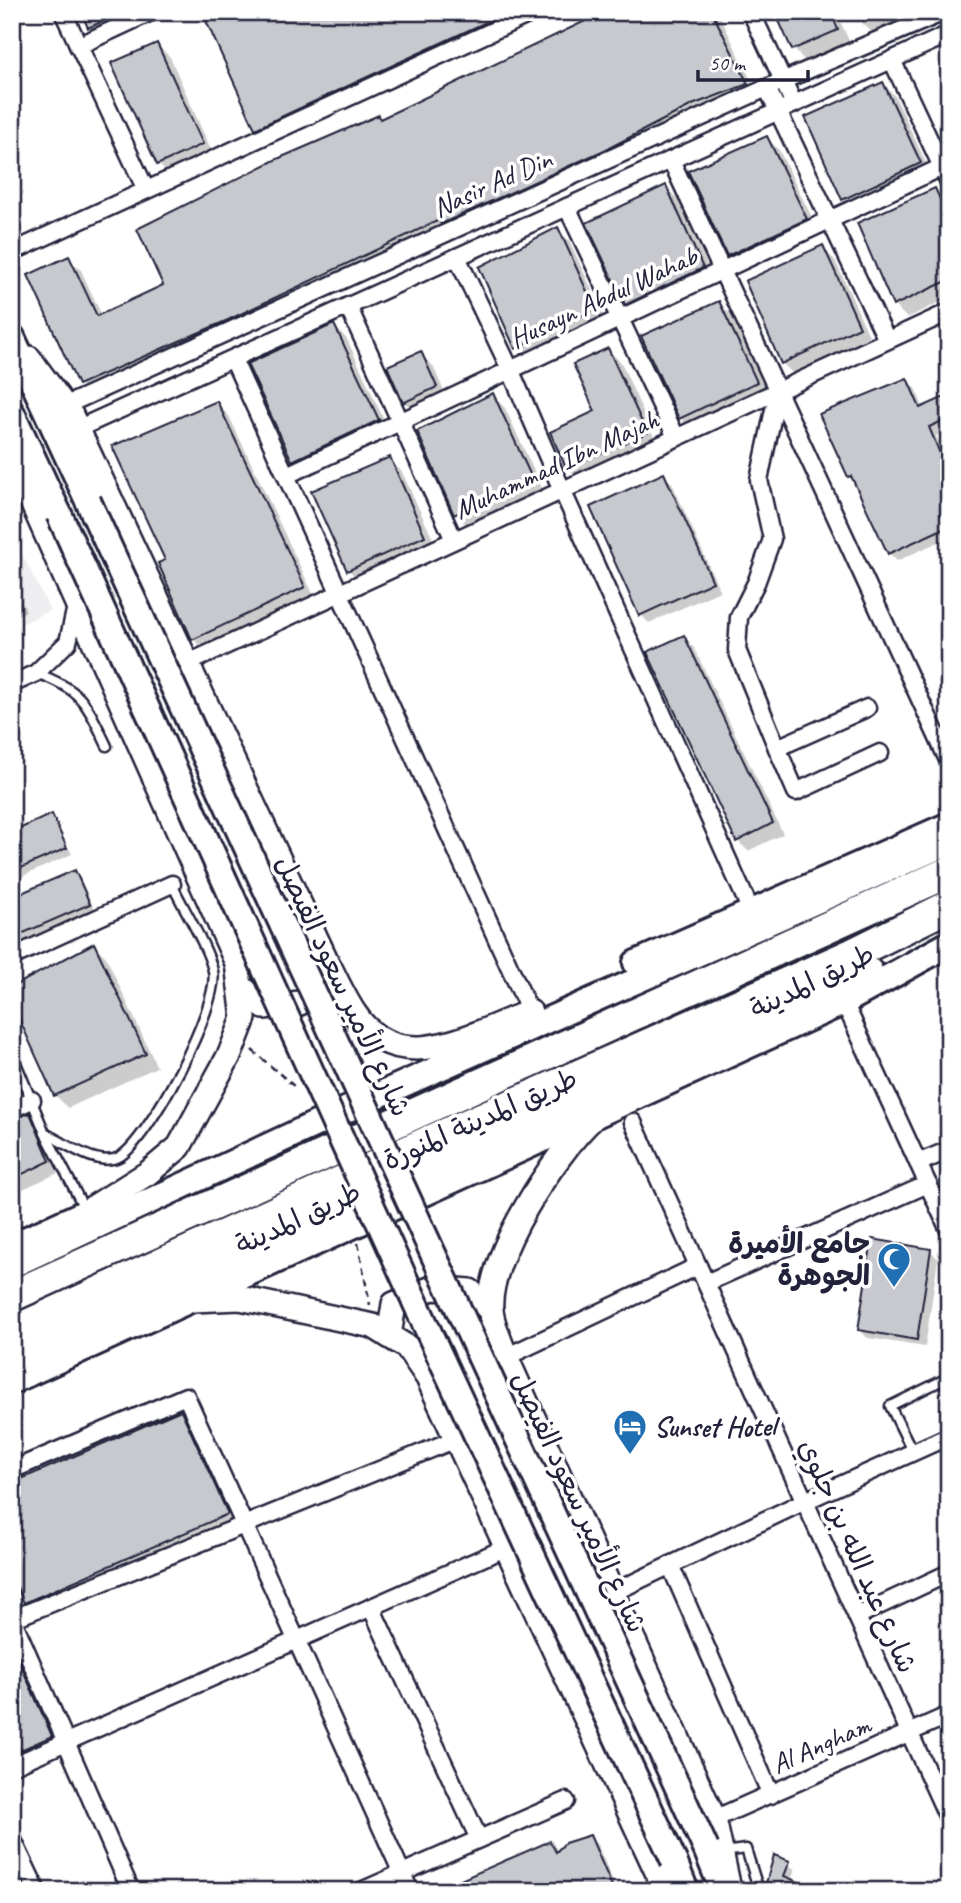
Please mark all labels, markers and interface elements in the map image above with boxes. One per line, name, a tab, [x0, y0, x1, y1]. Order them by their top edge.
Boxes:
scale bar	[698, 38, 809, 82]
text: 50 m	[709, 50, 747, 76]
street label: Nasir Ad Din	[427, 141, 558, 225]
street label: Husayn Abdul Wahab	[504, 237, 704, 356]
street label: Muhammad Ibn Majah	[448, 401, 665, 527]
street label: شارع الأمير سعود الفيصل	[265, 849, 420, 1123]
street label: طريق المدينة	[744, 936, 880, 1026]
street label: طريق المدينة المنورة	[377, 1060, 583, 1178]
street label: طريق المدينة	[230, 1174, 366, 1262]
place label: جامع الأميرة الجوهرة	[728, 1225, 870, 1294]
mosque icon: جامع الأميرة الجوهرة	[875, 1240, 913, 1289]
street label: شارع الأمير سعود الفيصل	[501, 1365, 656, 1639]
hotel icon: Sunset Hotel	[611, 1407, 649, 1456]
place label: Sunset Hotel	[654, 1409, 781, 1444]
street label: شارع عبد الله بن جلوي	[788, 1434, 925, 1680]
street label: Al Angham	[766, 1706, 878, 1781]

